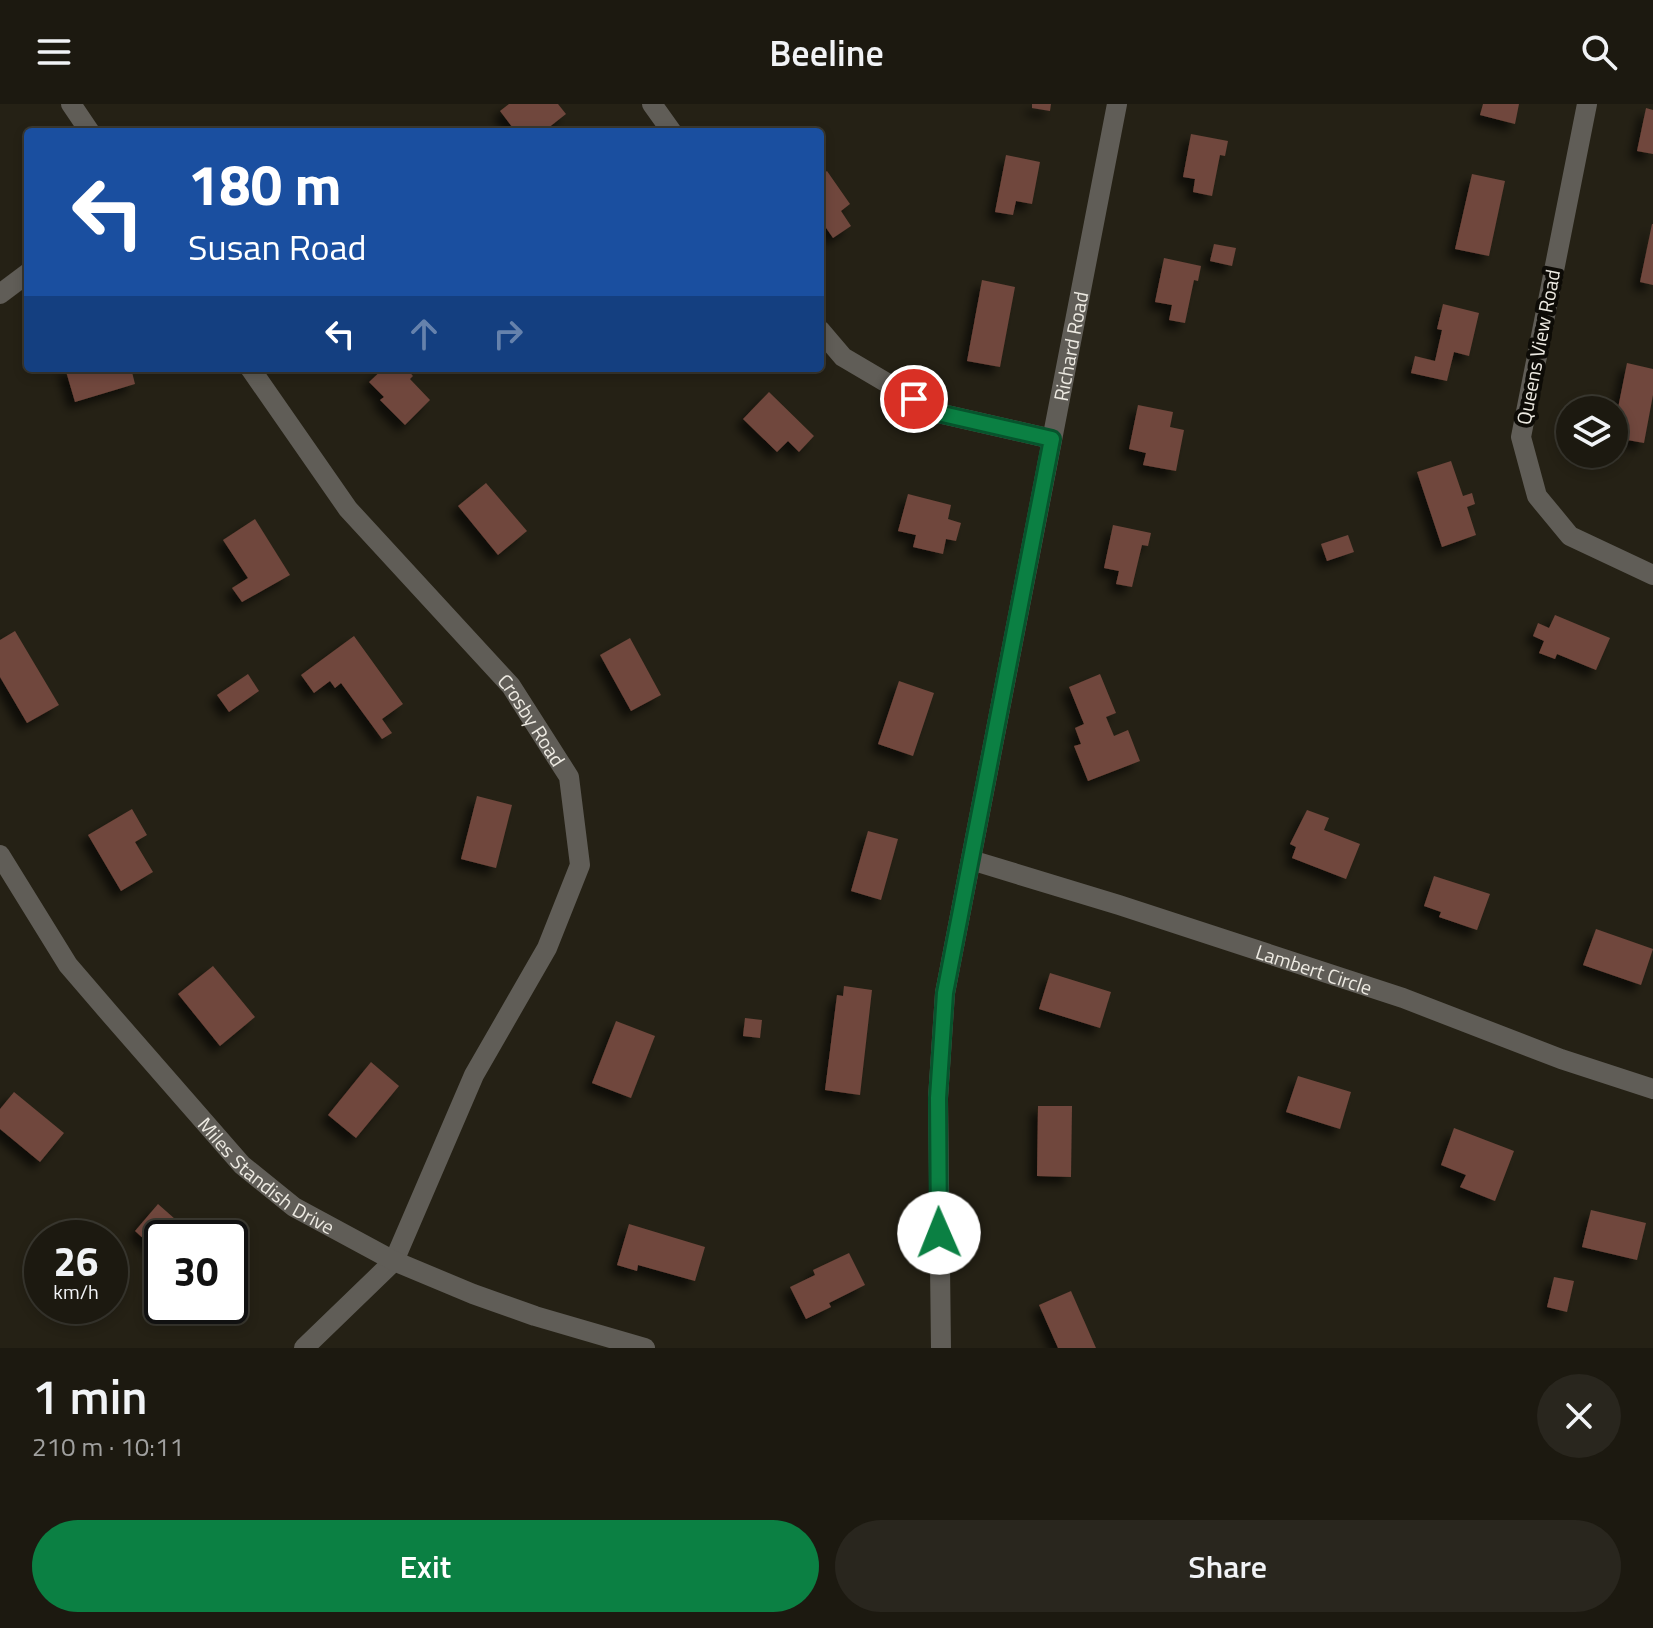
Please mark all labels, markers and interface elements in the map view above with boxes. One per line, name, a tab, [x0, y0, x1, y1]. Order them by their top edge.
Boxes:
text: Beeline	[769, 25, 884, 80]
icon: menu	[32, 30, 76, 74]
icon: search	[1577, 30, 1621, 74]
text: 180 m	[188, 142, 341, 227]
icon: left	[56, 160, 160, 264]
text: Susan Road	[188, 219, 367, 274]
street label: Queens View Road	[1508, 267, 1568, 427]
street label: Richard Road	[1044, 289, 1096, 404]
icon: left	[318, 312, 362, 356]
icon: ahead	[402, 312, 446, 356]
icon: right	[486, 312, 530, 356]
pin	[880, 365, 948, 433]
icon: arrive	[892, 377, 936, 421]
map controls	[1556, 396, 1628, 468]
button: layers	[1556, 396, 1628, 468]
street label: Crosby Road	[491, 666, 574, 772]
street label: Lambert Circle	[1252, 935, 1376, 1002]
street label: Miles Standish Drive	[191, 1110, 340, 1242]
position arrow	[897, 1191, 981, 1275]
speed limit sign: 30	[144, 1220, 248, 1324]
text: 26	[54, 1231, 98, 1292]
text: km/h	[53, 1276, 99, 1307]
text: 1 min	[32, 1360, 147, 1433]
button: close	[1537, 1374, 1621, 1458]
text: 210 m · 10:11	[32, 1427, 184, 1466]
button: Exit	[32, 1520, 819, 1612]
button: Share	[835, 1520, 1621, 1612]

